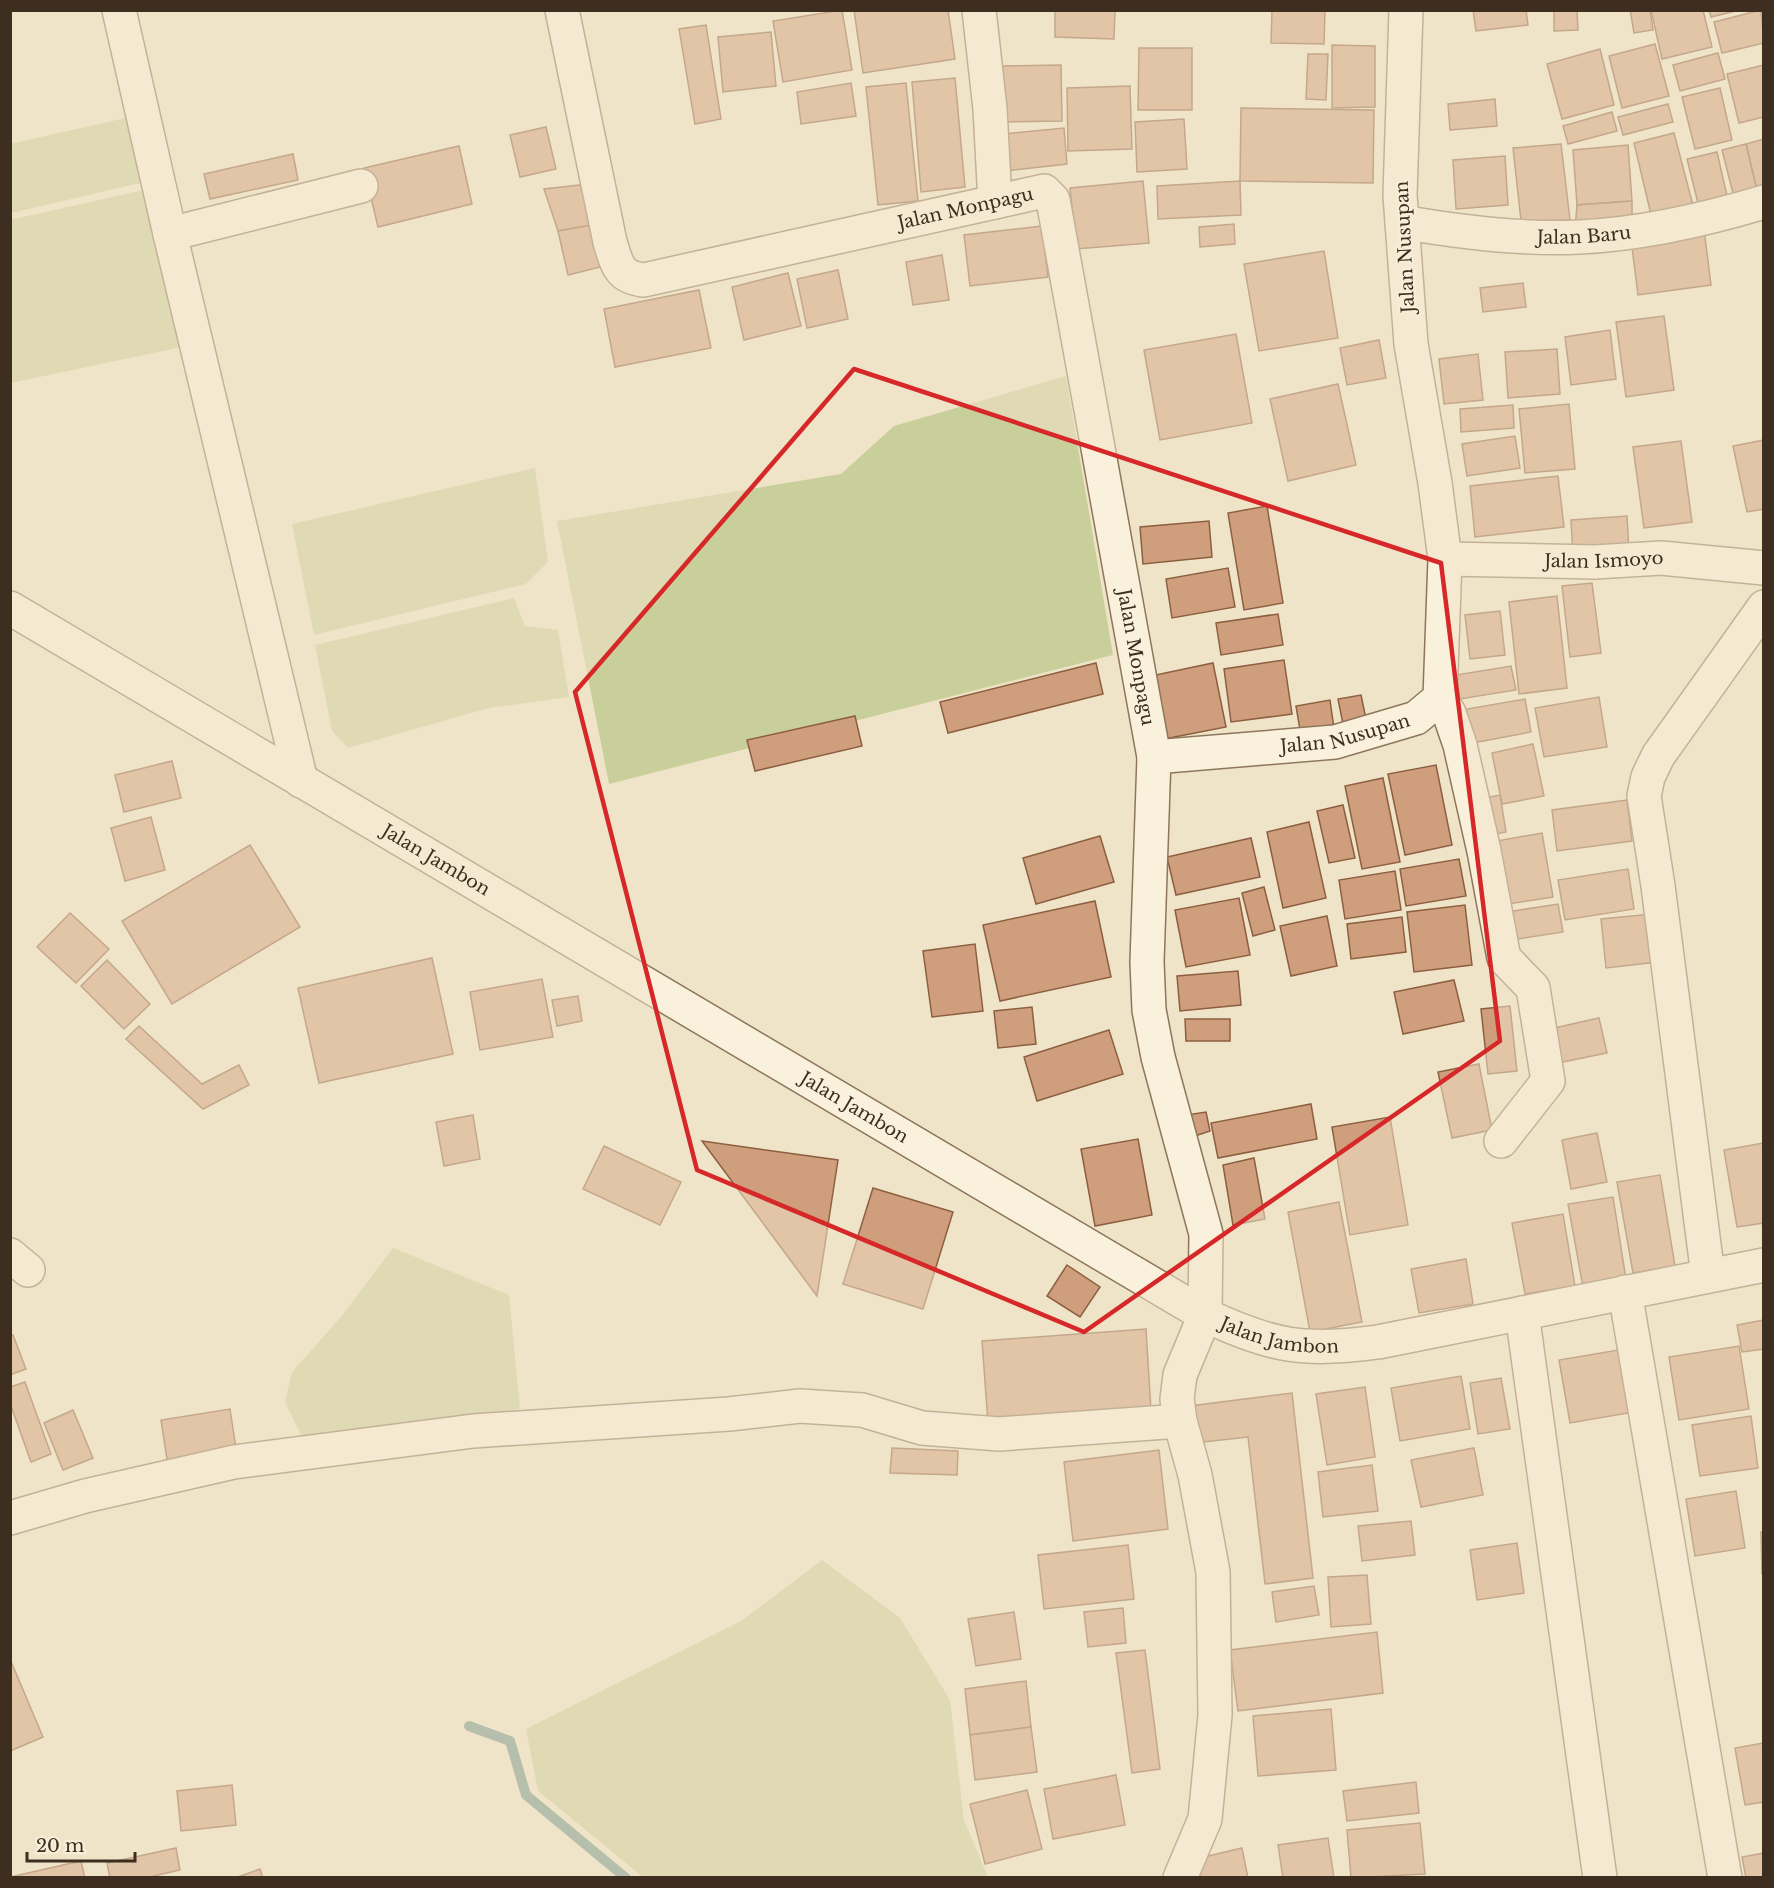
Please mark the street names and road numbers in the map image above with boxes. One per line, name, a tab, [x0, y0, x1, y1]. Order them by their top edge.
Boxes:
street label: Jalan Nusupan	[1391, 180, 1420, 316]
street label: Jalan Monpagu	[894, 183, 1035, 235]
street label: Jalan Baru	[1535, 221, 1632, 249]
street label: Jalan Ismoyo	[1542, 547, 1664, 573]
street label: Jalan Monpagu	[1112, 585, 1159, 727]
street label: Jalan Nusupan	[1277, 709, 1413, 758]
street label: Jalan Jambon	[376, 819, 494, 900]
street label: Jalan Jambon	[795, 1066, 912, 1148]
street label: Jalan Jambon	[1215, 1312, 1339, 1358]

